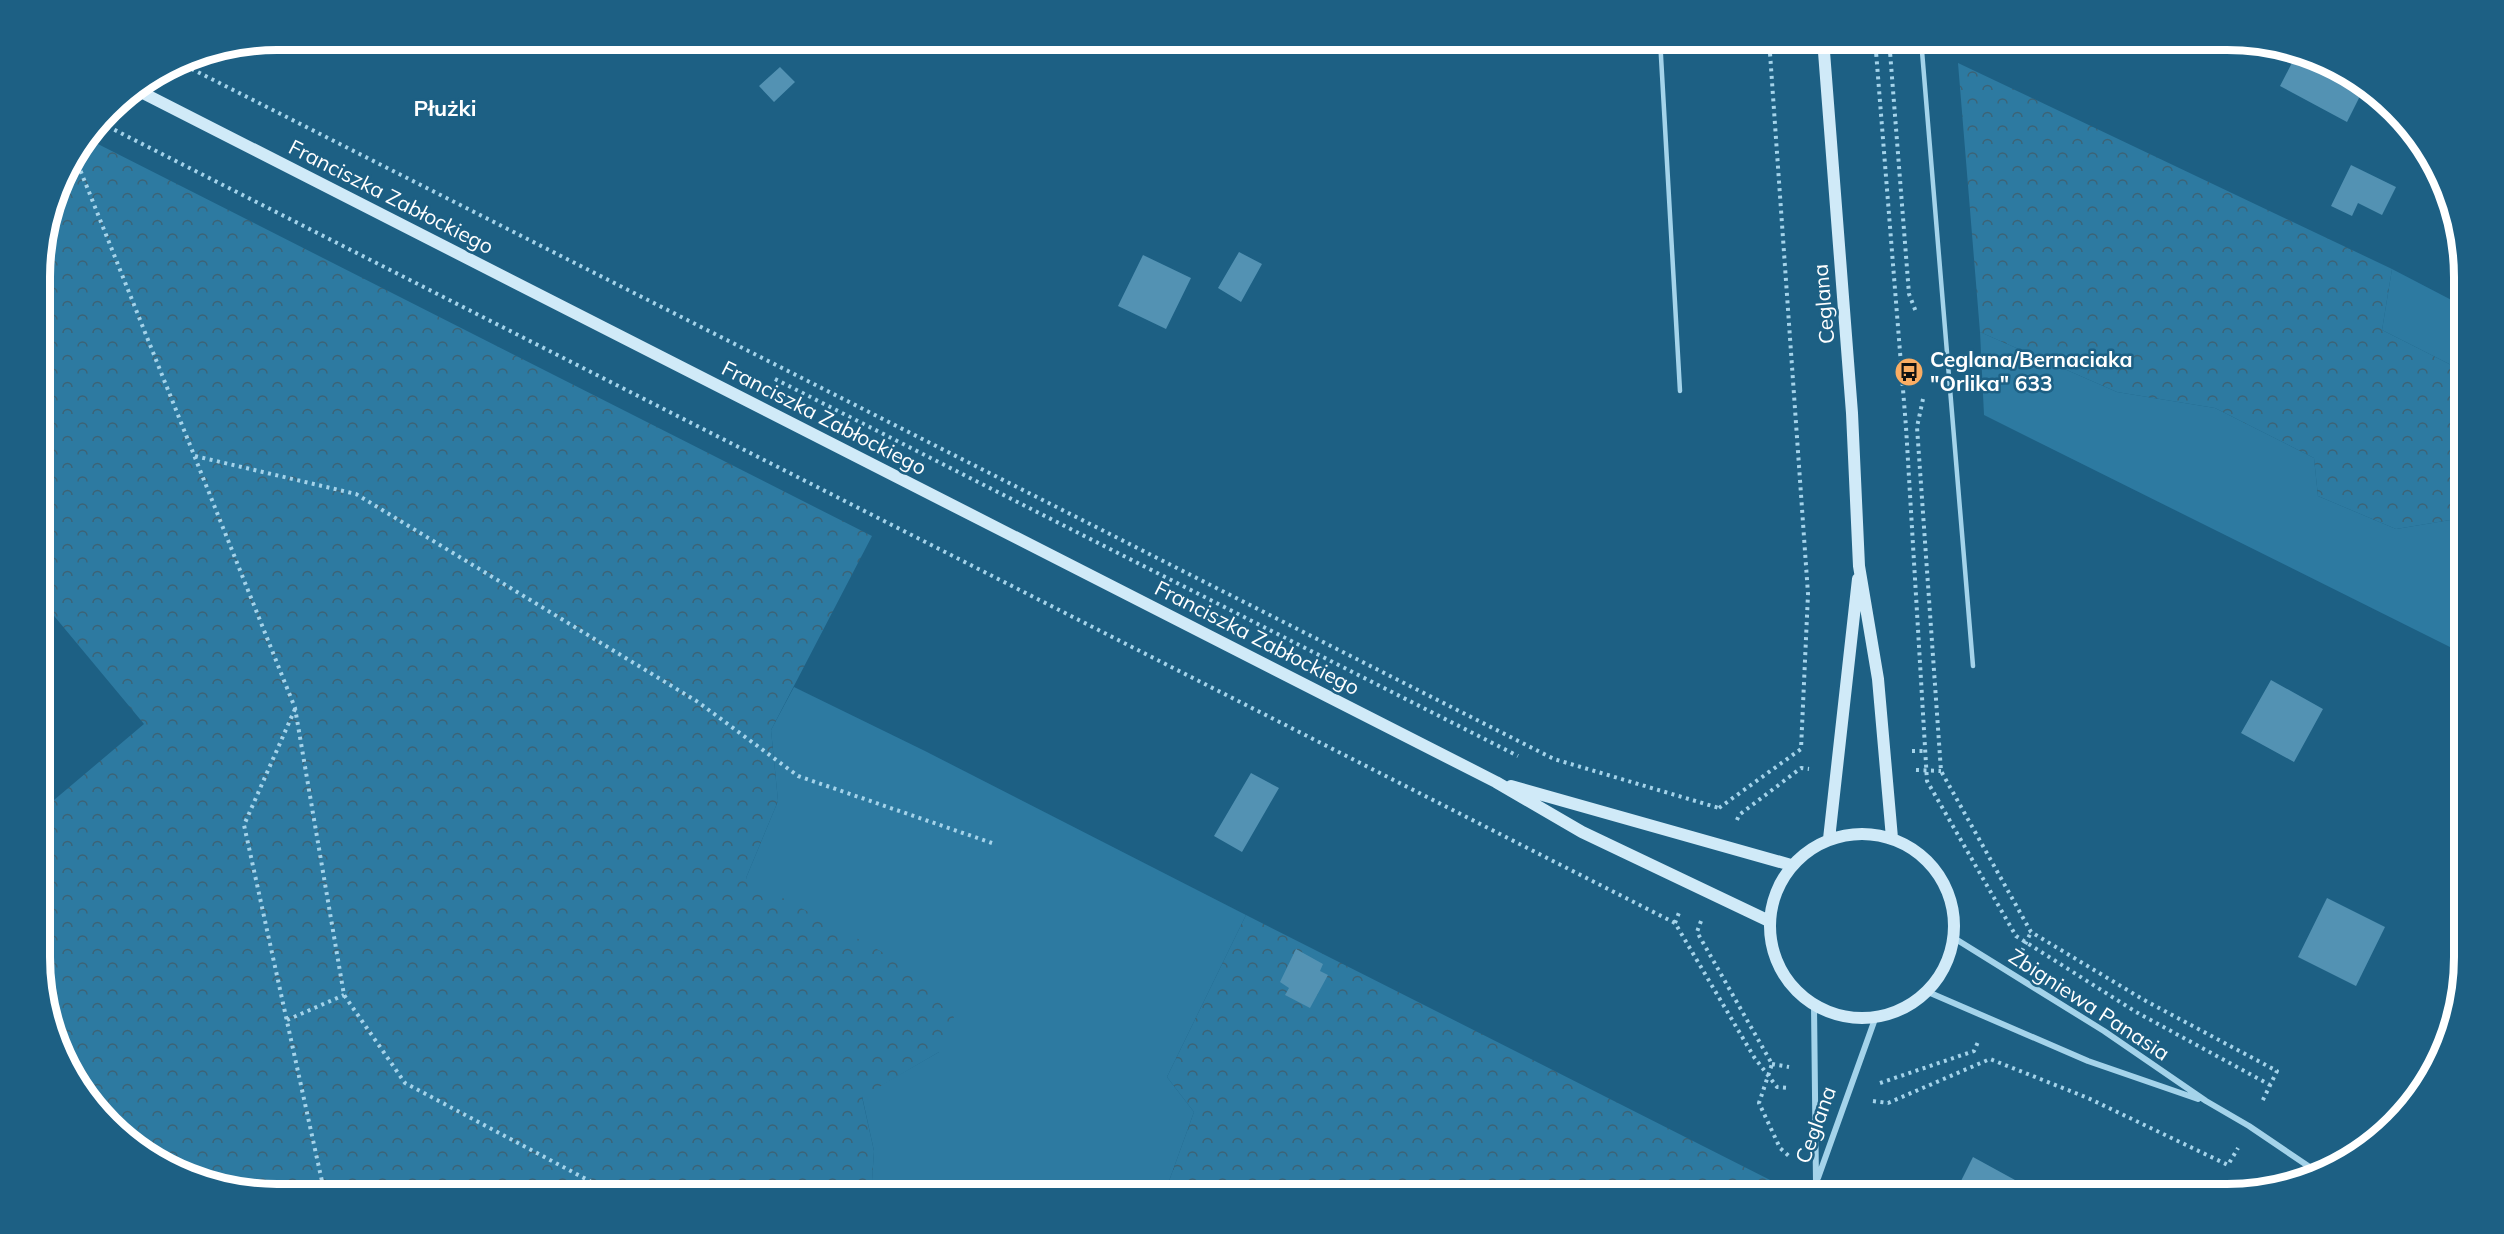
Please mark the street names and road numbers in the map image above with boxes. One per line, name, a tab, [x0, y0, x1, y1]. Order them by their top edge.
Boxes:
street label: Franciszka Zabłockiego	[285, 133, 498, 259]
street label: Ceglana	[1807, 263, 1839, 345]
street label: Franciszka Zabłockiego	[718, 354, 931, 480]
street label: Franciszka Zabłockiego	[1151, 574, 1364, 700]
street label: Zbigniewa Panasia	[2004, 943, 2175, 1066]
street label: Ceglana	[1789, 1083, 1841, 1167]

